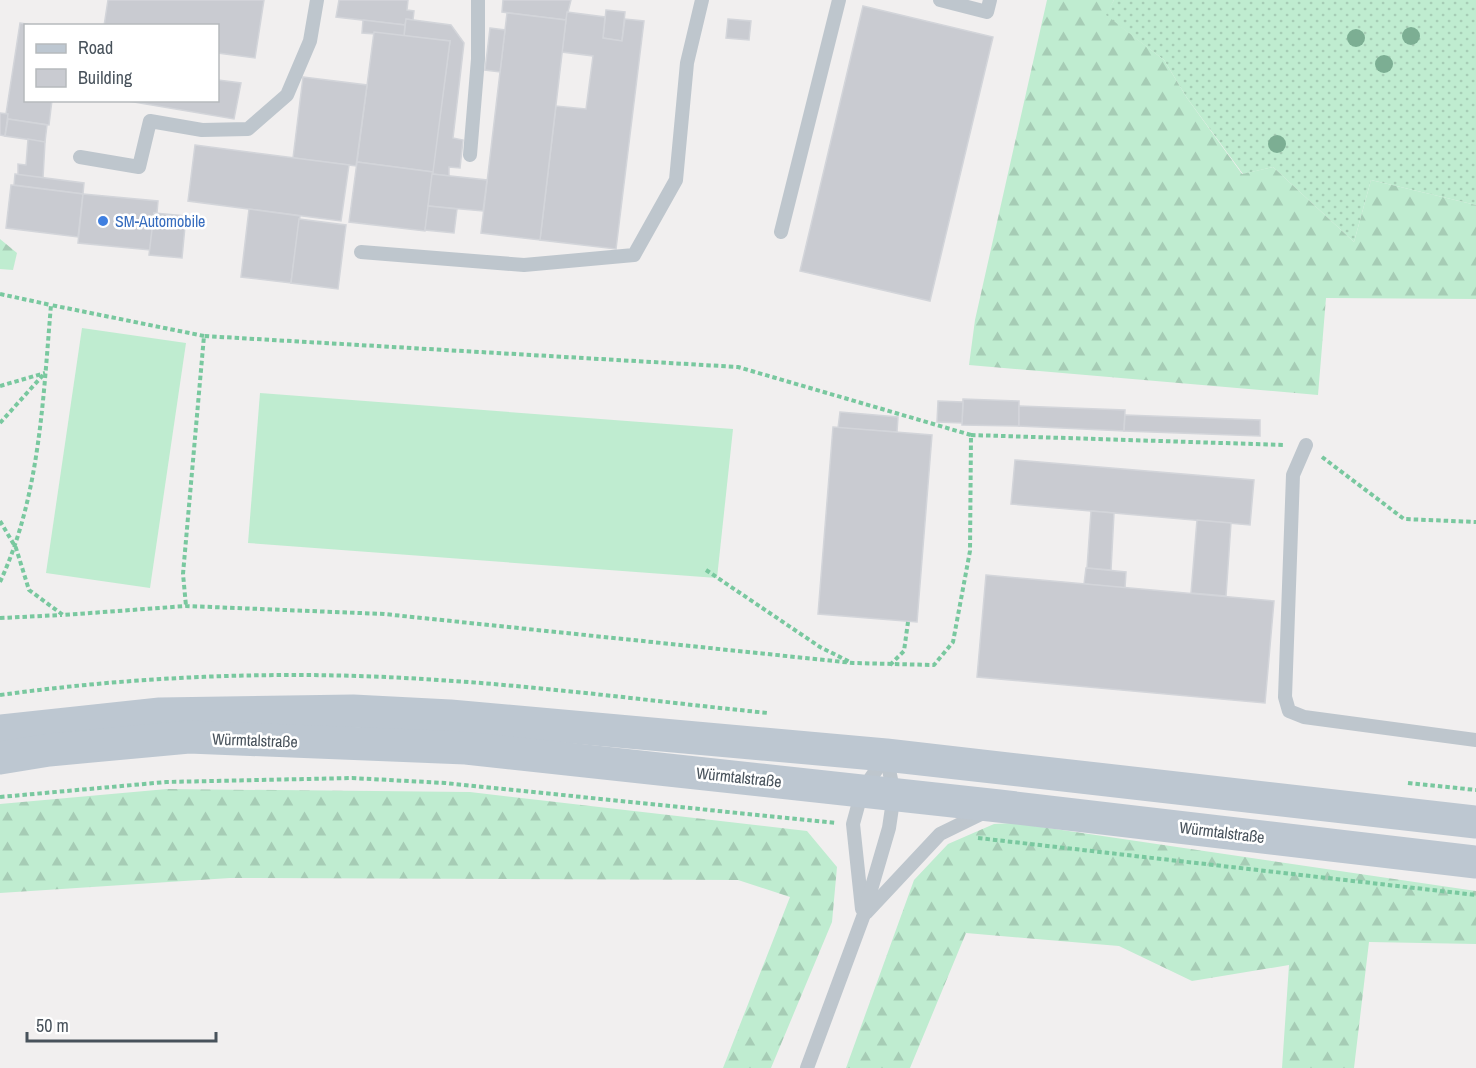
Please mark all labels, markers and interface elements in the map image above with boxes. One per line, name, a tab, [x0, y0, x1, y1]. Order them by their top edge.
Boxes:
legend	[24, 24, 219, 102]
text: Road	[78, 35, 113, 60]
text: Building	[78, 65, 133, 90]
place label: SM-Automobile	[115, 210, 205, 232]
marker: SM-Automobile	[96, 214, 110, 228]
street label: Würmtalstraße	[212, 728, 298, 752]
street label: Würmtalstraße	[695, 762, 783, 792]
street label: Würmtalstraße	[1178, 816, 1266, 848]
scale bar	[27, 1005, 216, 1043]
text: 50 m	[36, 1013, 69, 1038]

